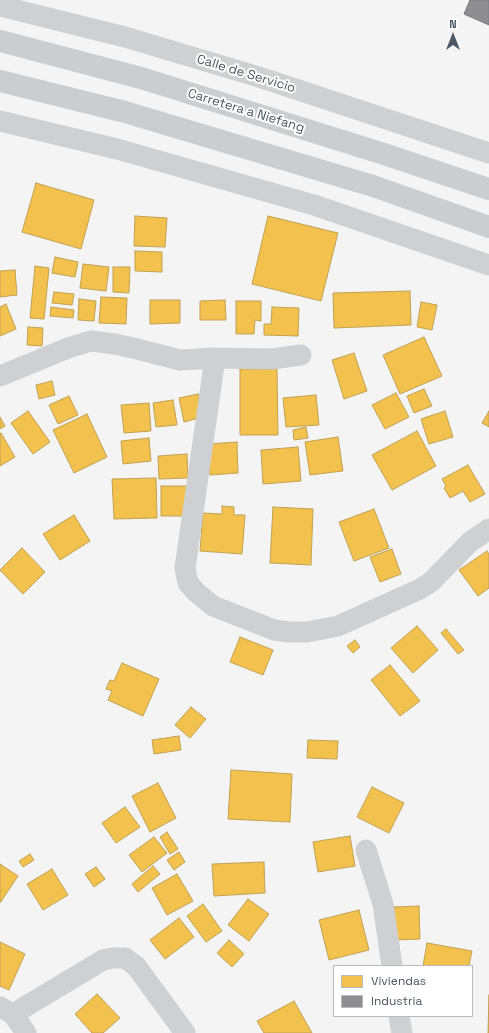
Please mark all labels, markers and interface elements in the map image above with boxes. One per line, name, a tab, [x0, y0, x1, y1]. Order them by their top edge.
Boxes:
north arrow	[433, 16, 473, 56]
text: N	[449, 17, 457, 31]
street label: Calle de Servicio	[195, 52, 297, 96]
street label: Carretera a Niefang	[186, 86, 306, 136]
legend	[333, 965, 473, 1017]
text: Viviendas	[371, 973, 426, 989]
text: Industria	[371, 993, 422, 1009]

